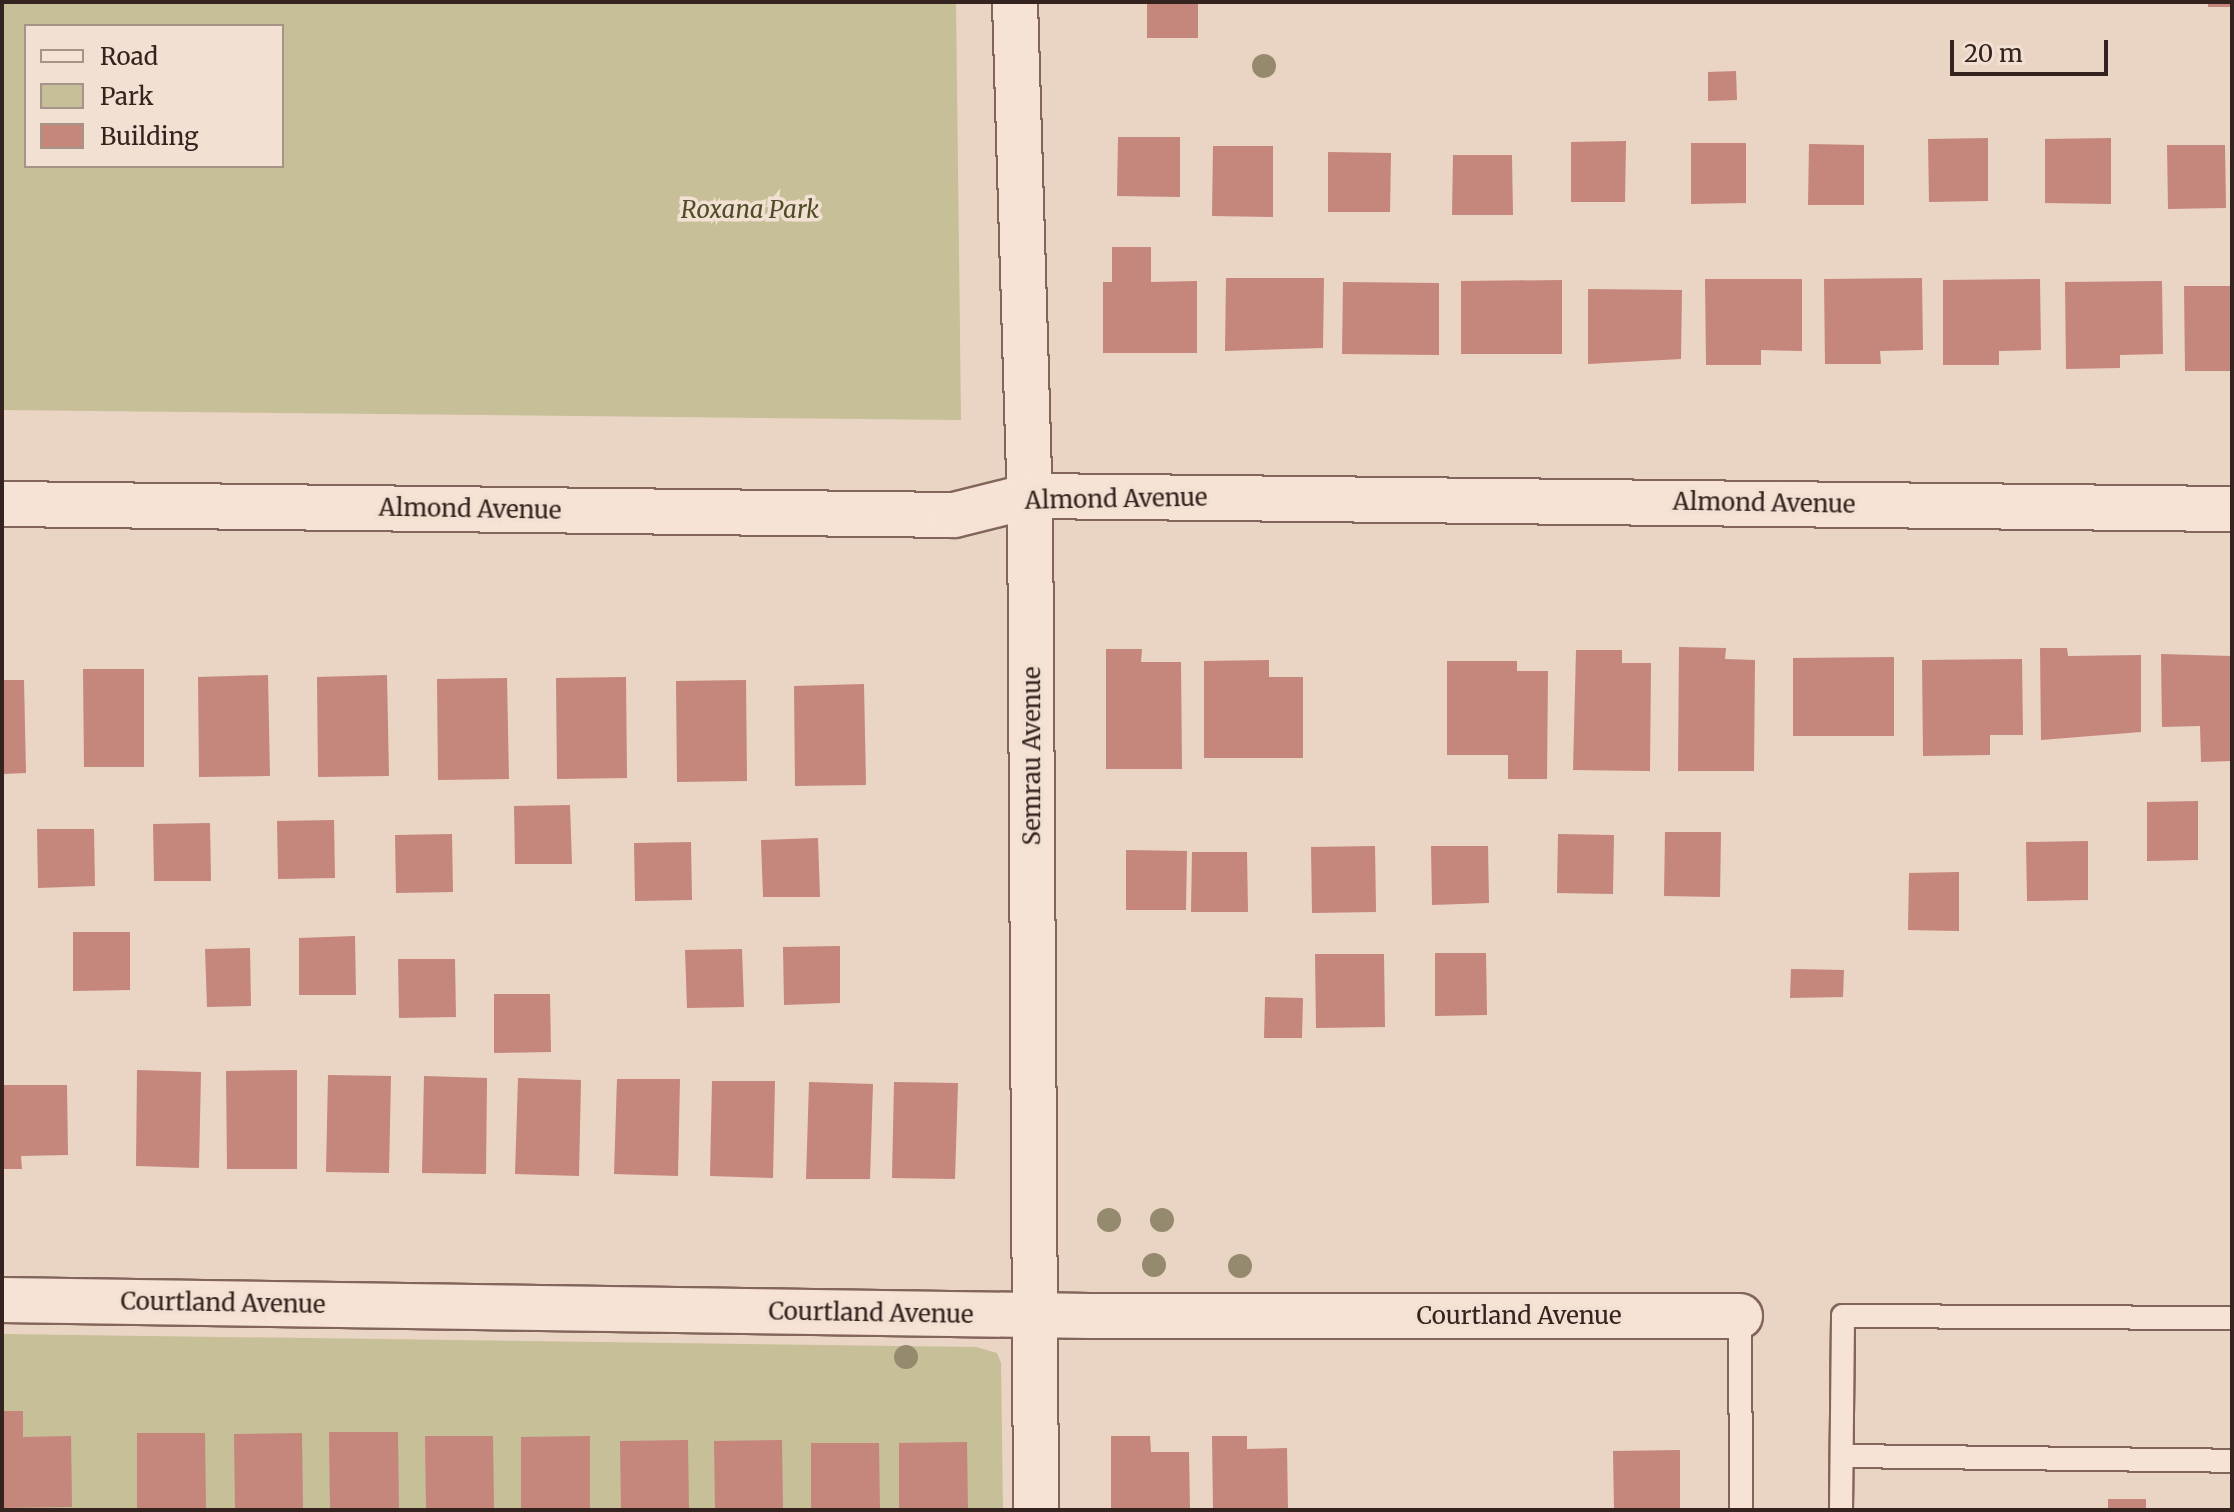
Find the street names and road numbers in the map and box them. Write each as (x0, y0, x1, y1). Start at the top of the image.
street label: Almond Avenue (1024, 483, 1208, 515)
street label: Almond Avenue (1672, 487, 1856, 519)
street label: Almond Avenue (378, 493, 562, 525)
street label: Semrau Avenue (1018, 667, 1046, 845)
street label: Courtland Avenue (120, 1287, 326, 1319)
street label: Courtland Avenue (768, 1297, 974, 1329)
street label: Courtland Avenue (1416, 1302, 1622, 1330)

